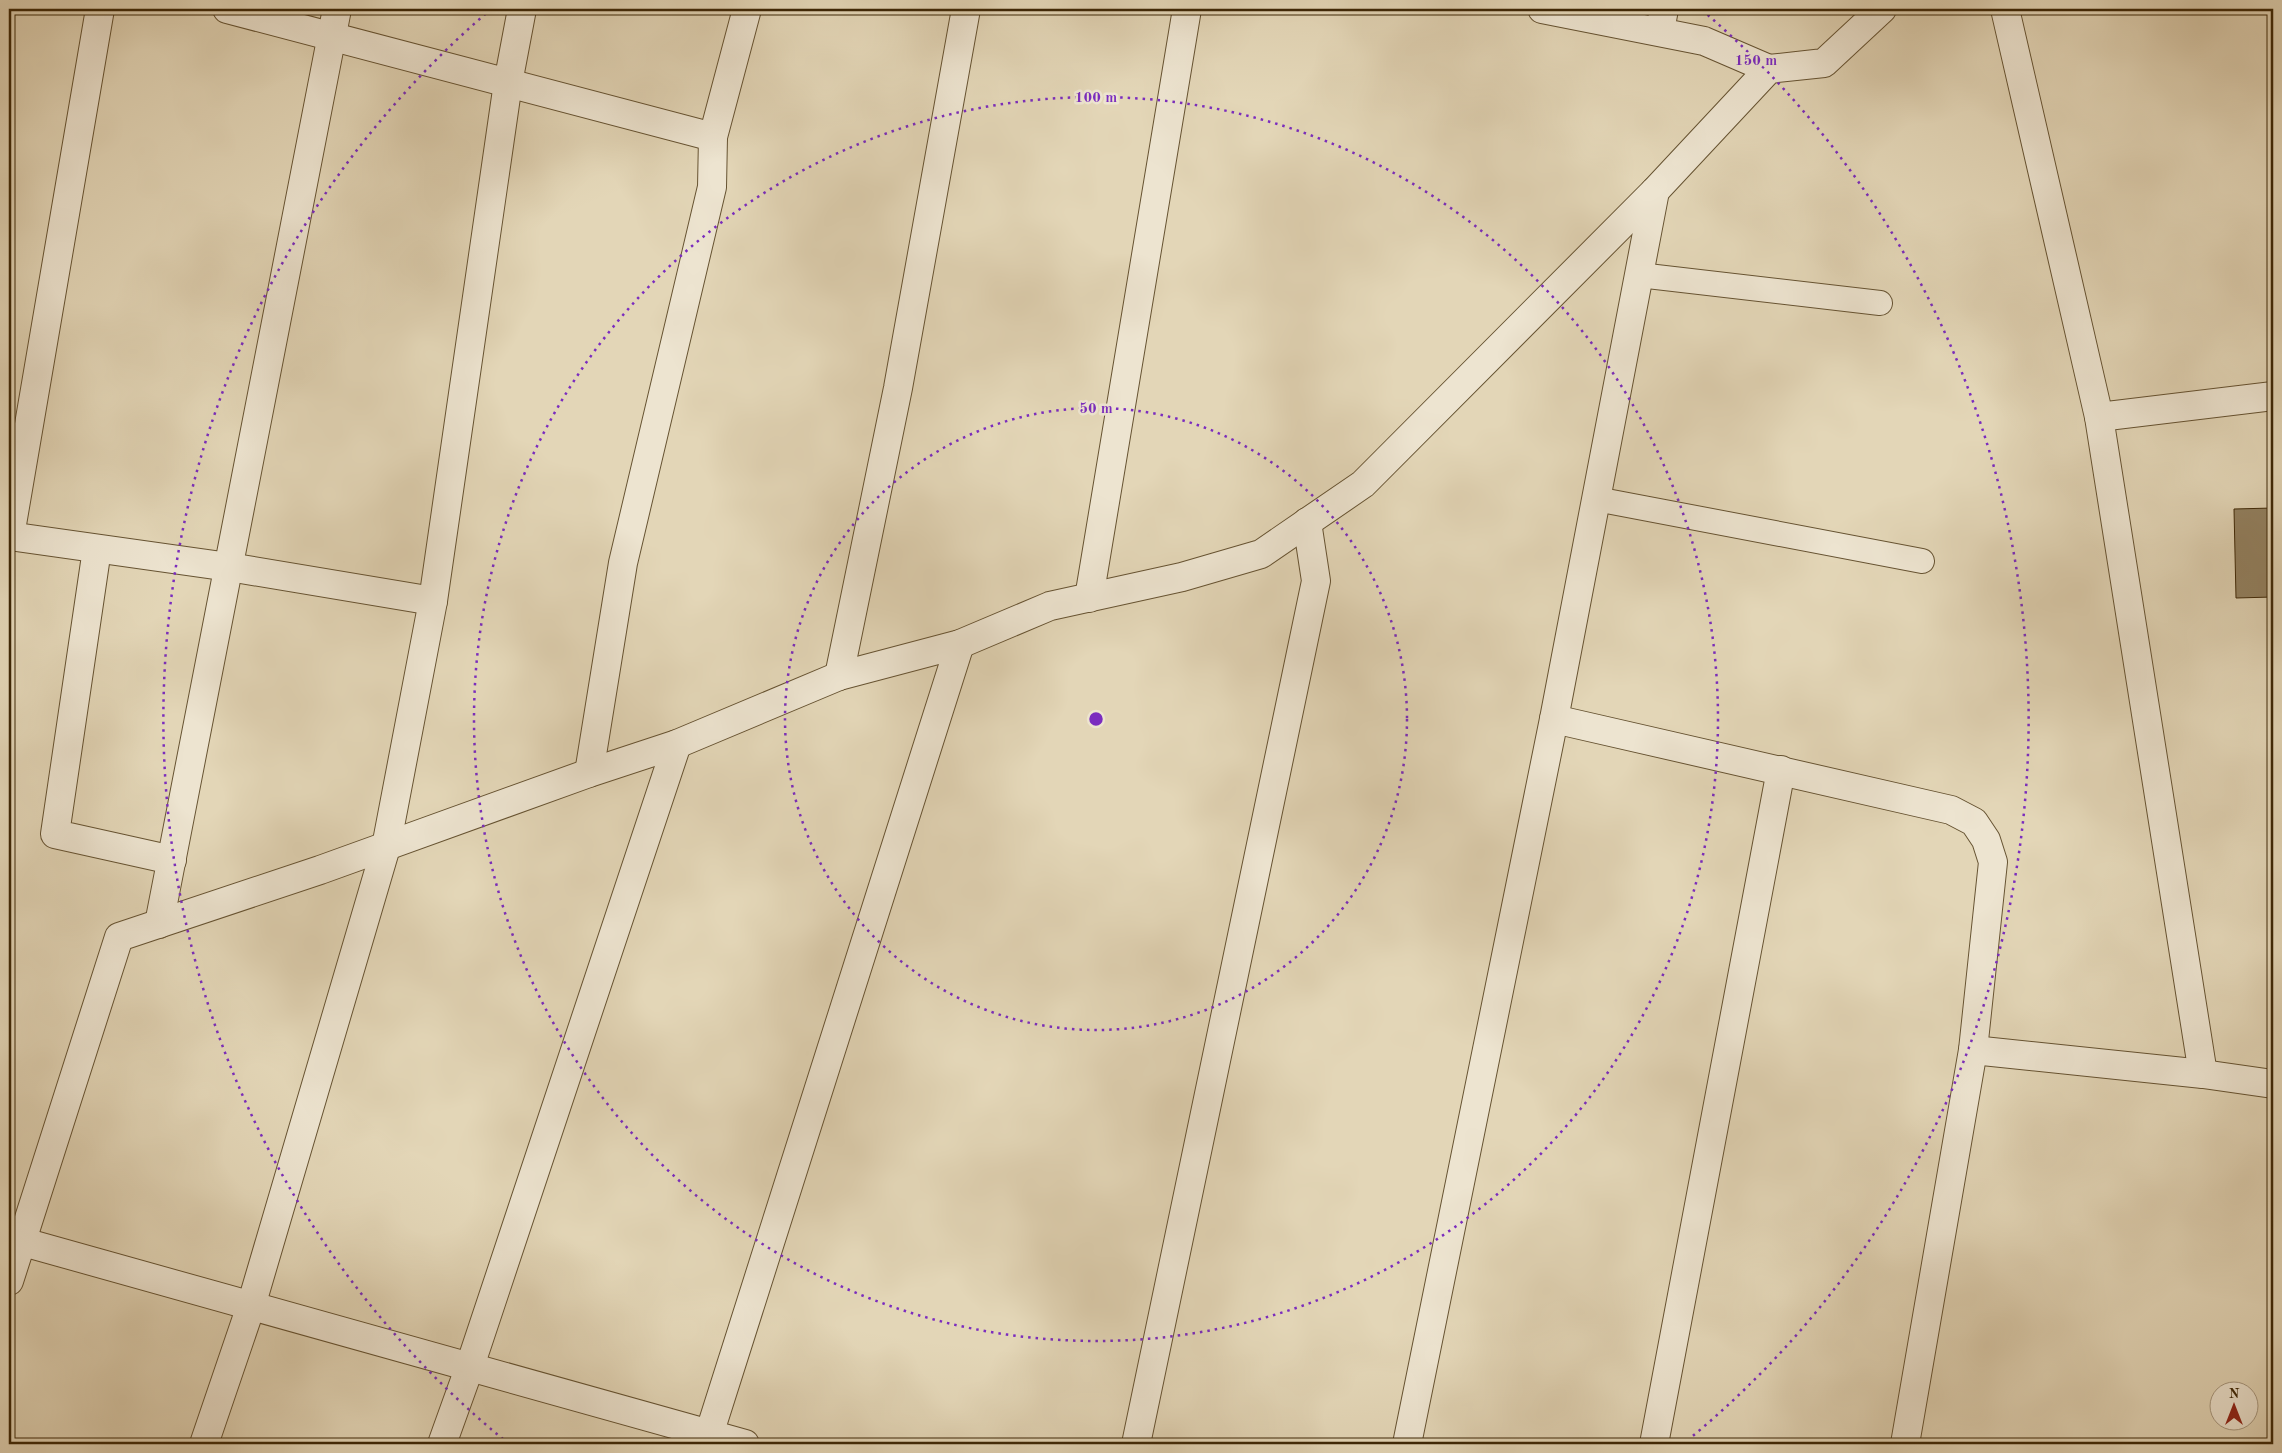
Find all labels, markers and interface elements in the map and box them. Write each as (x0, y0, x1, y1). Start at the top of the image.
text: 150 m (1735, 54, 1777, 69)
text: 100 m (1075, 91, 1117, 106)
text: 50 m (1079, 402, 1113, 417)
centre of rings (1087, 710, 1105, 728)
north arrow (2210, 1380, 2260, 1430)
text: N (2229, 1387, 2240, 1401)

